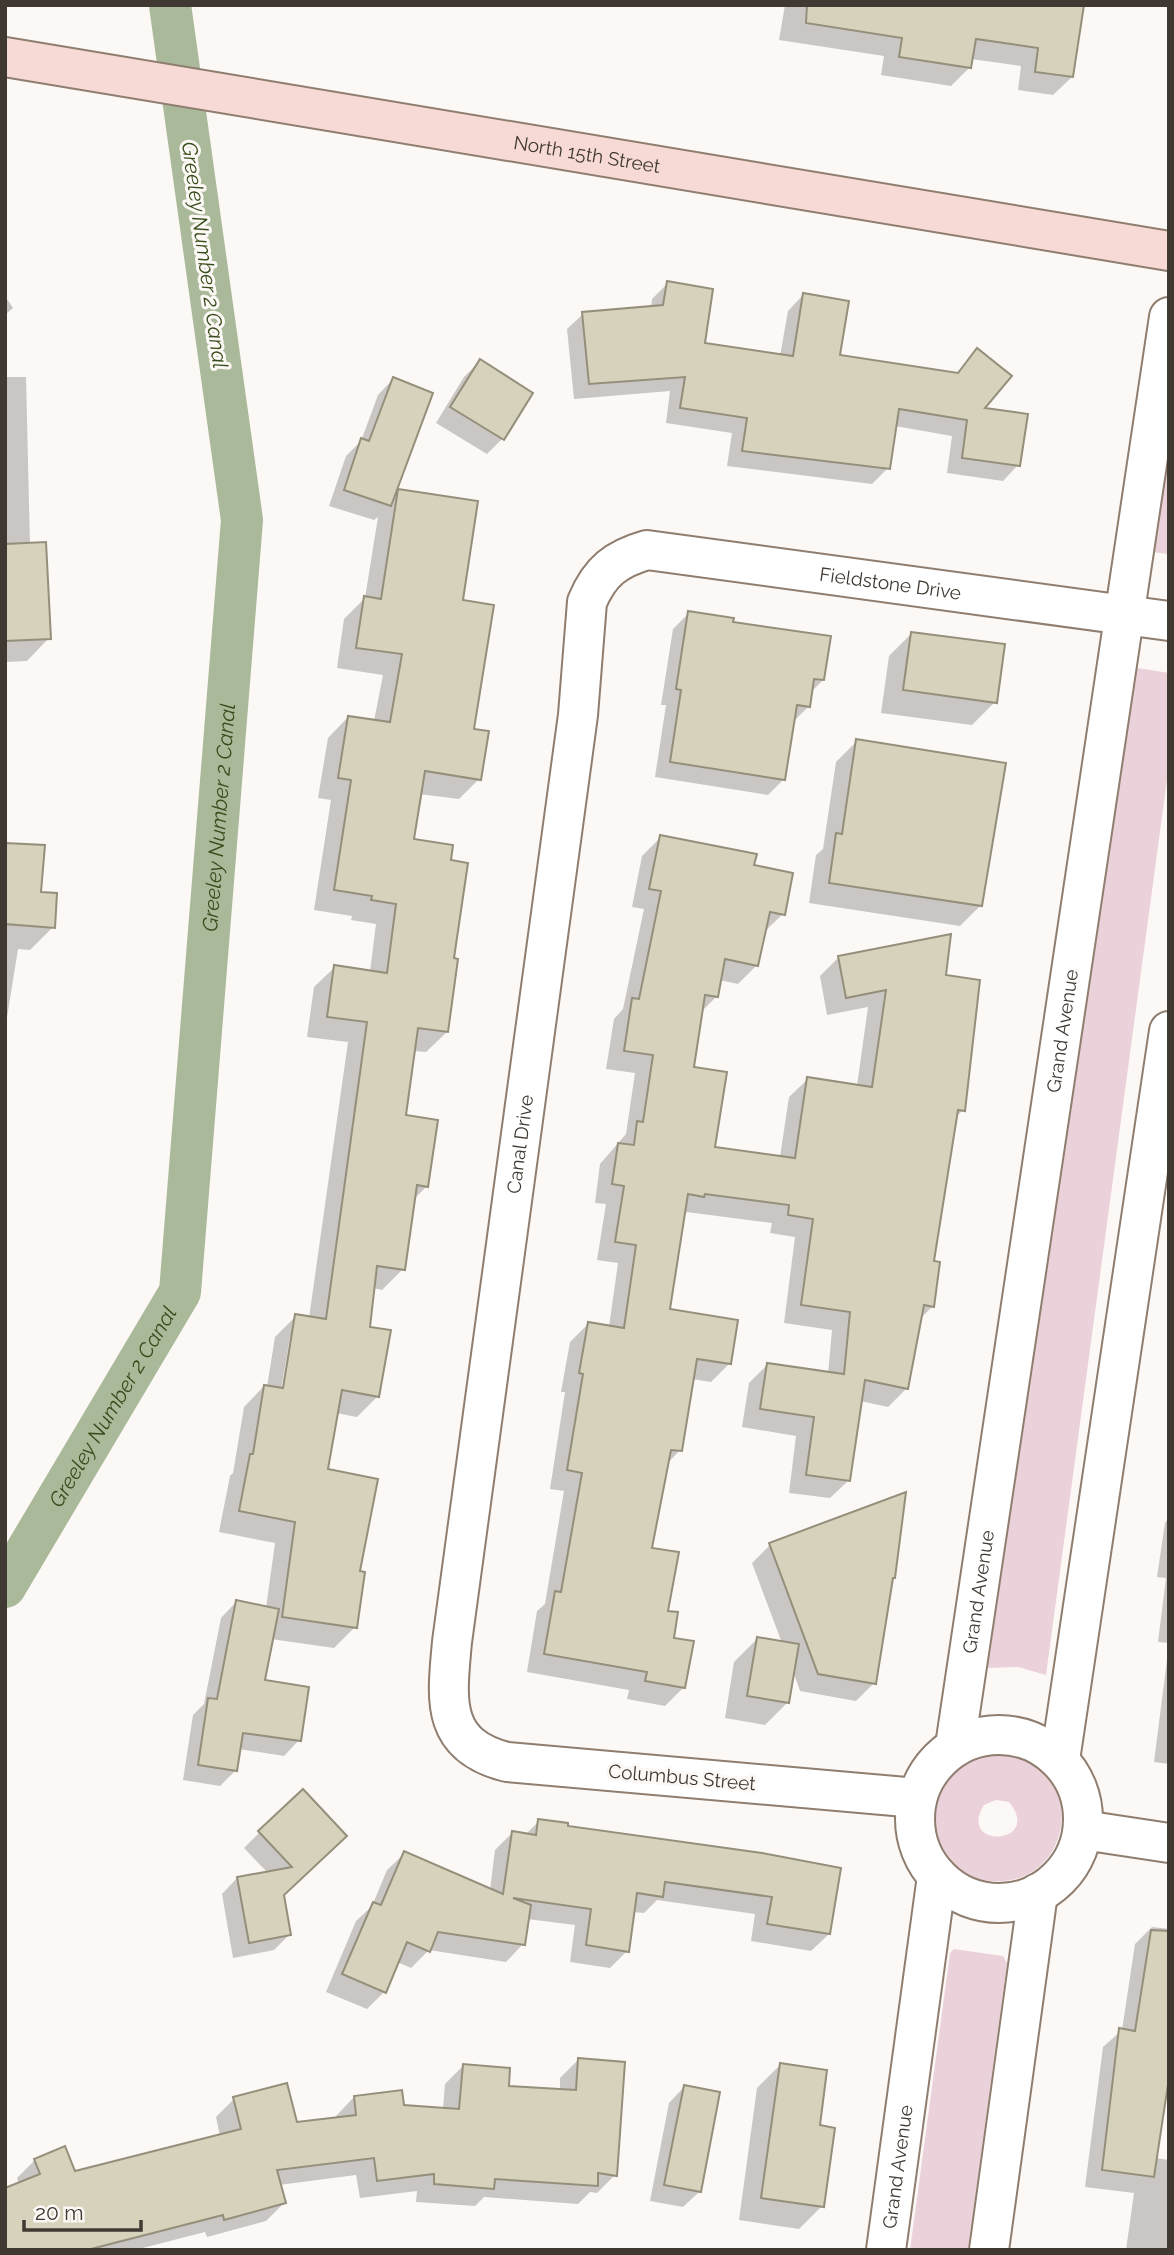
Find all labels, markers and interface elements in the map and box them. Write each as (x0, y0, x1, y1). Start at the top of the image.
street label: North 15th Street (512, 131, 663, 177)
water label: Greeley Number 2 Canal (177, 140, 233, 370)
street label: Fieldstone Drive (818, 563, 963, 604)
water label: Greeley Number 2 Canal (196, 702, 240, 933)
street label: Grand Avenue (1042, 968, 1082, 1094)
street label: Canal Drive (502, 1093, 537, 1195)
water label: Greeley Number 2 Canal (43, 1302, 181, 1511)
street label: Grand Avenue (958, 1529, 998, 1655)
street label: Columbus Street (607, 1760, 757, 1794)
street label: Grand Avenue (878, 2104, 917, 2230)
scale bar (24, 2188, 142, 2232)
text: 20 m (35, 2200, 83, 2225)

